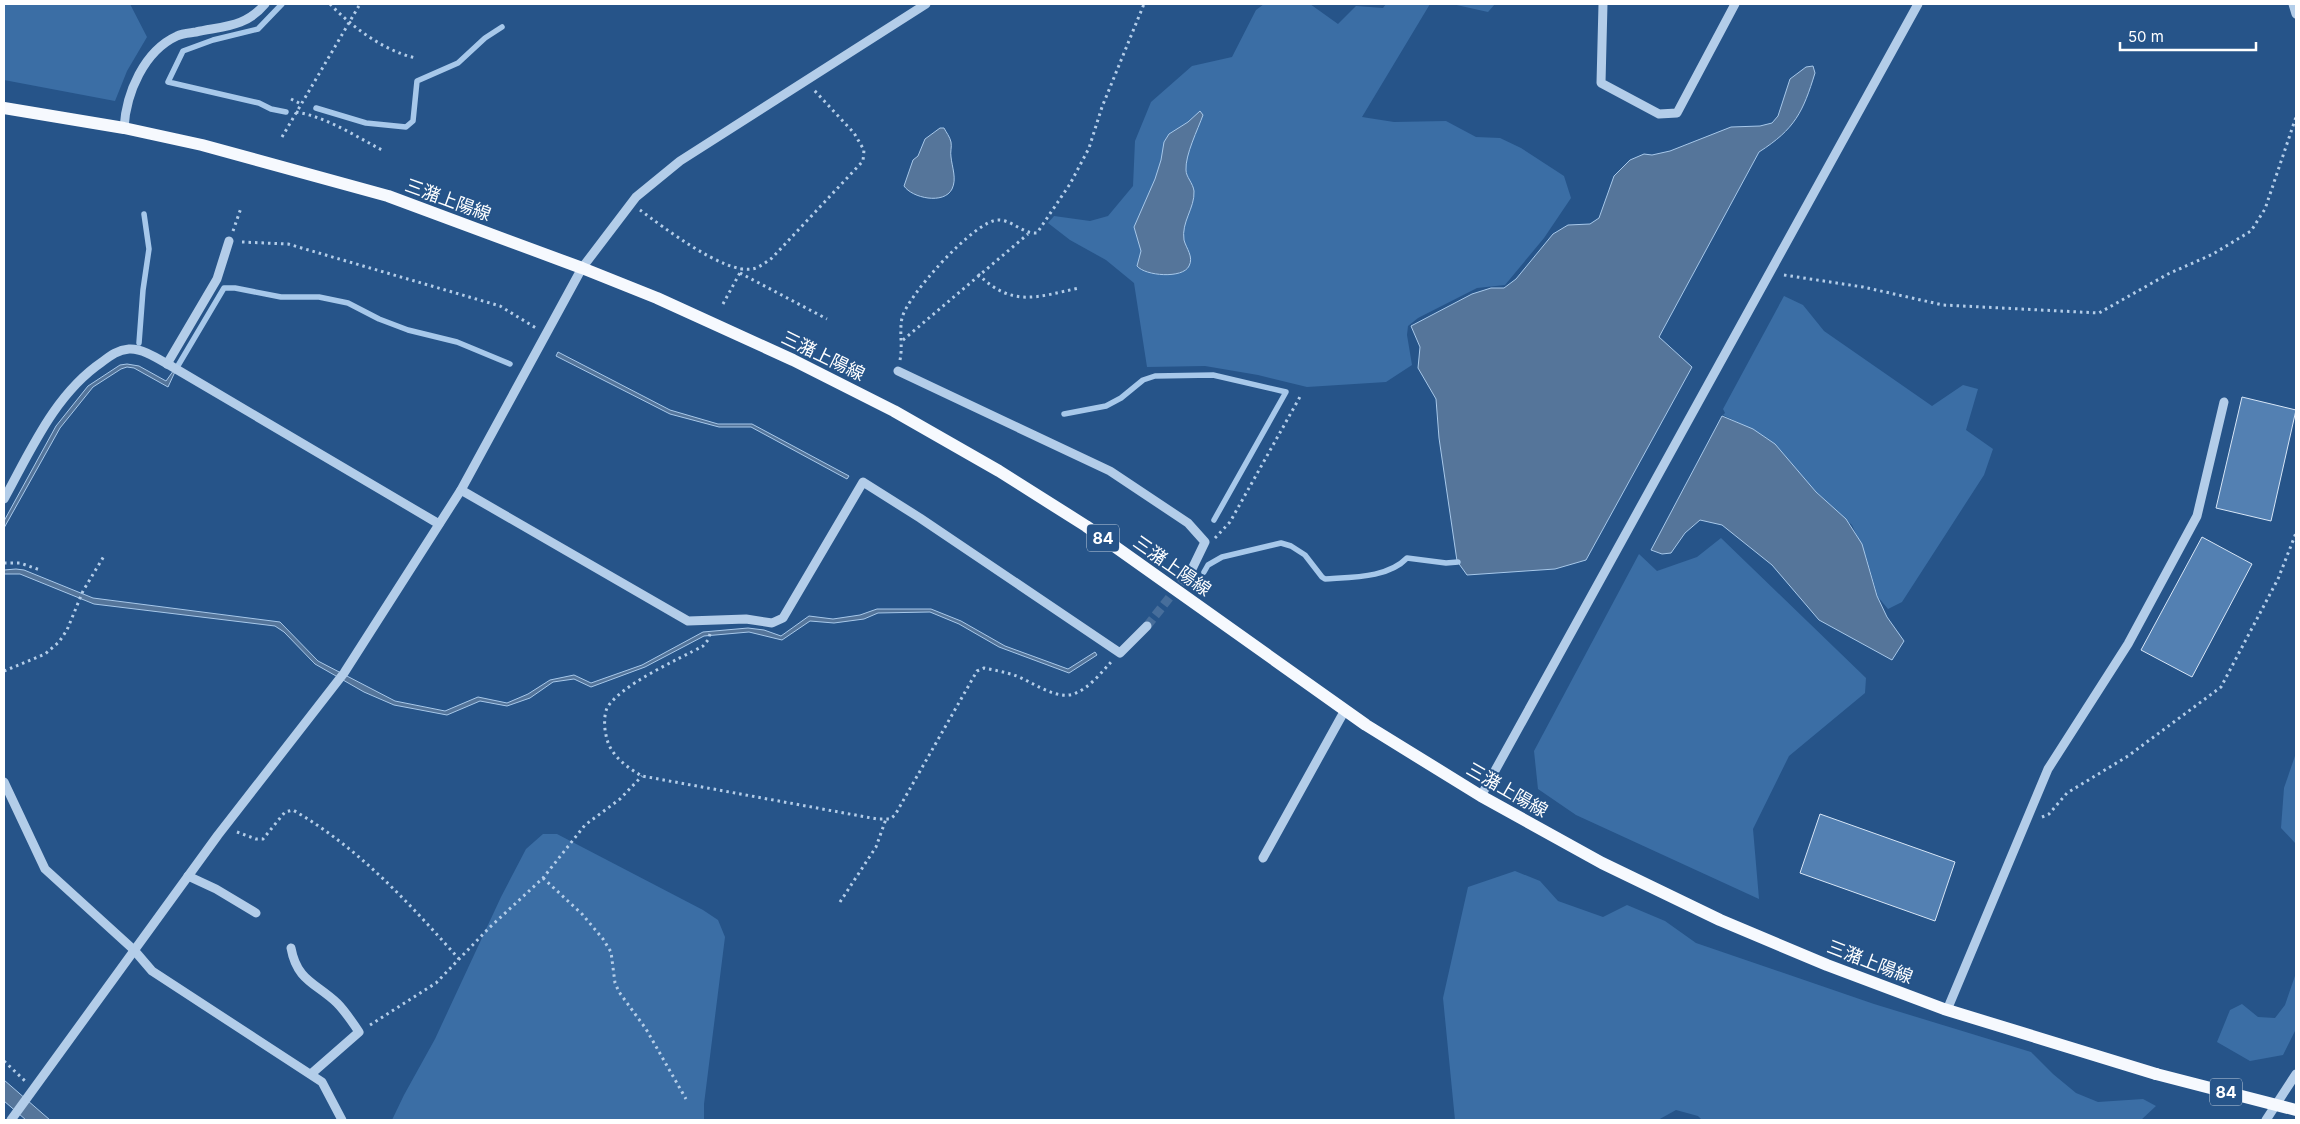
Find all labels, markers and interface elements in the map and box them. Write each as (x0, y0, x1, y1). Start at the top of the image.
scale bar (2120, 20, 2256, 52)
text: 50 m (2128, 27, 2164, 46)
street label: 三潴上陽線 (402, 174, 494, 225)
street label: 三潴上陽線 (778, 326, 868, 385)
road number: 84 (1087, 524, 1119, 552)
street label: 三潴上陽線 (1129, 531, 1215, 600)
street label: 三潴上陽線 (1463, 758, 1551, 821)
street label: 三潴上陽線 (1824, 936, 1916, 987)
road number: 84 (2210, 1078, 2242, 1106)

